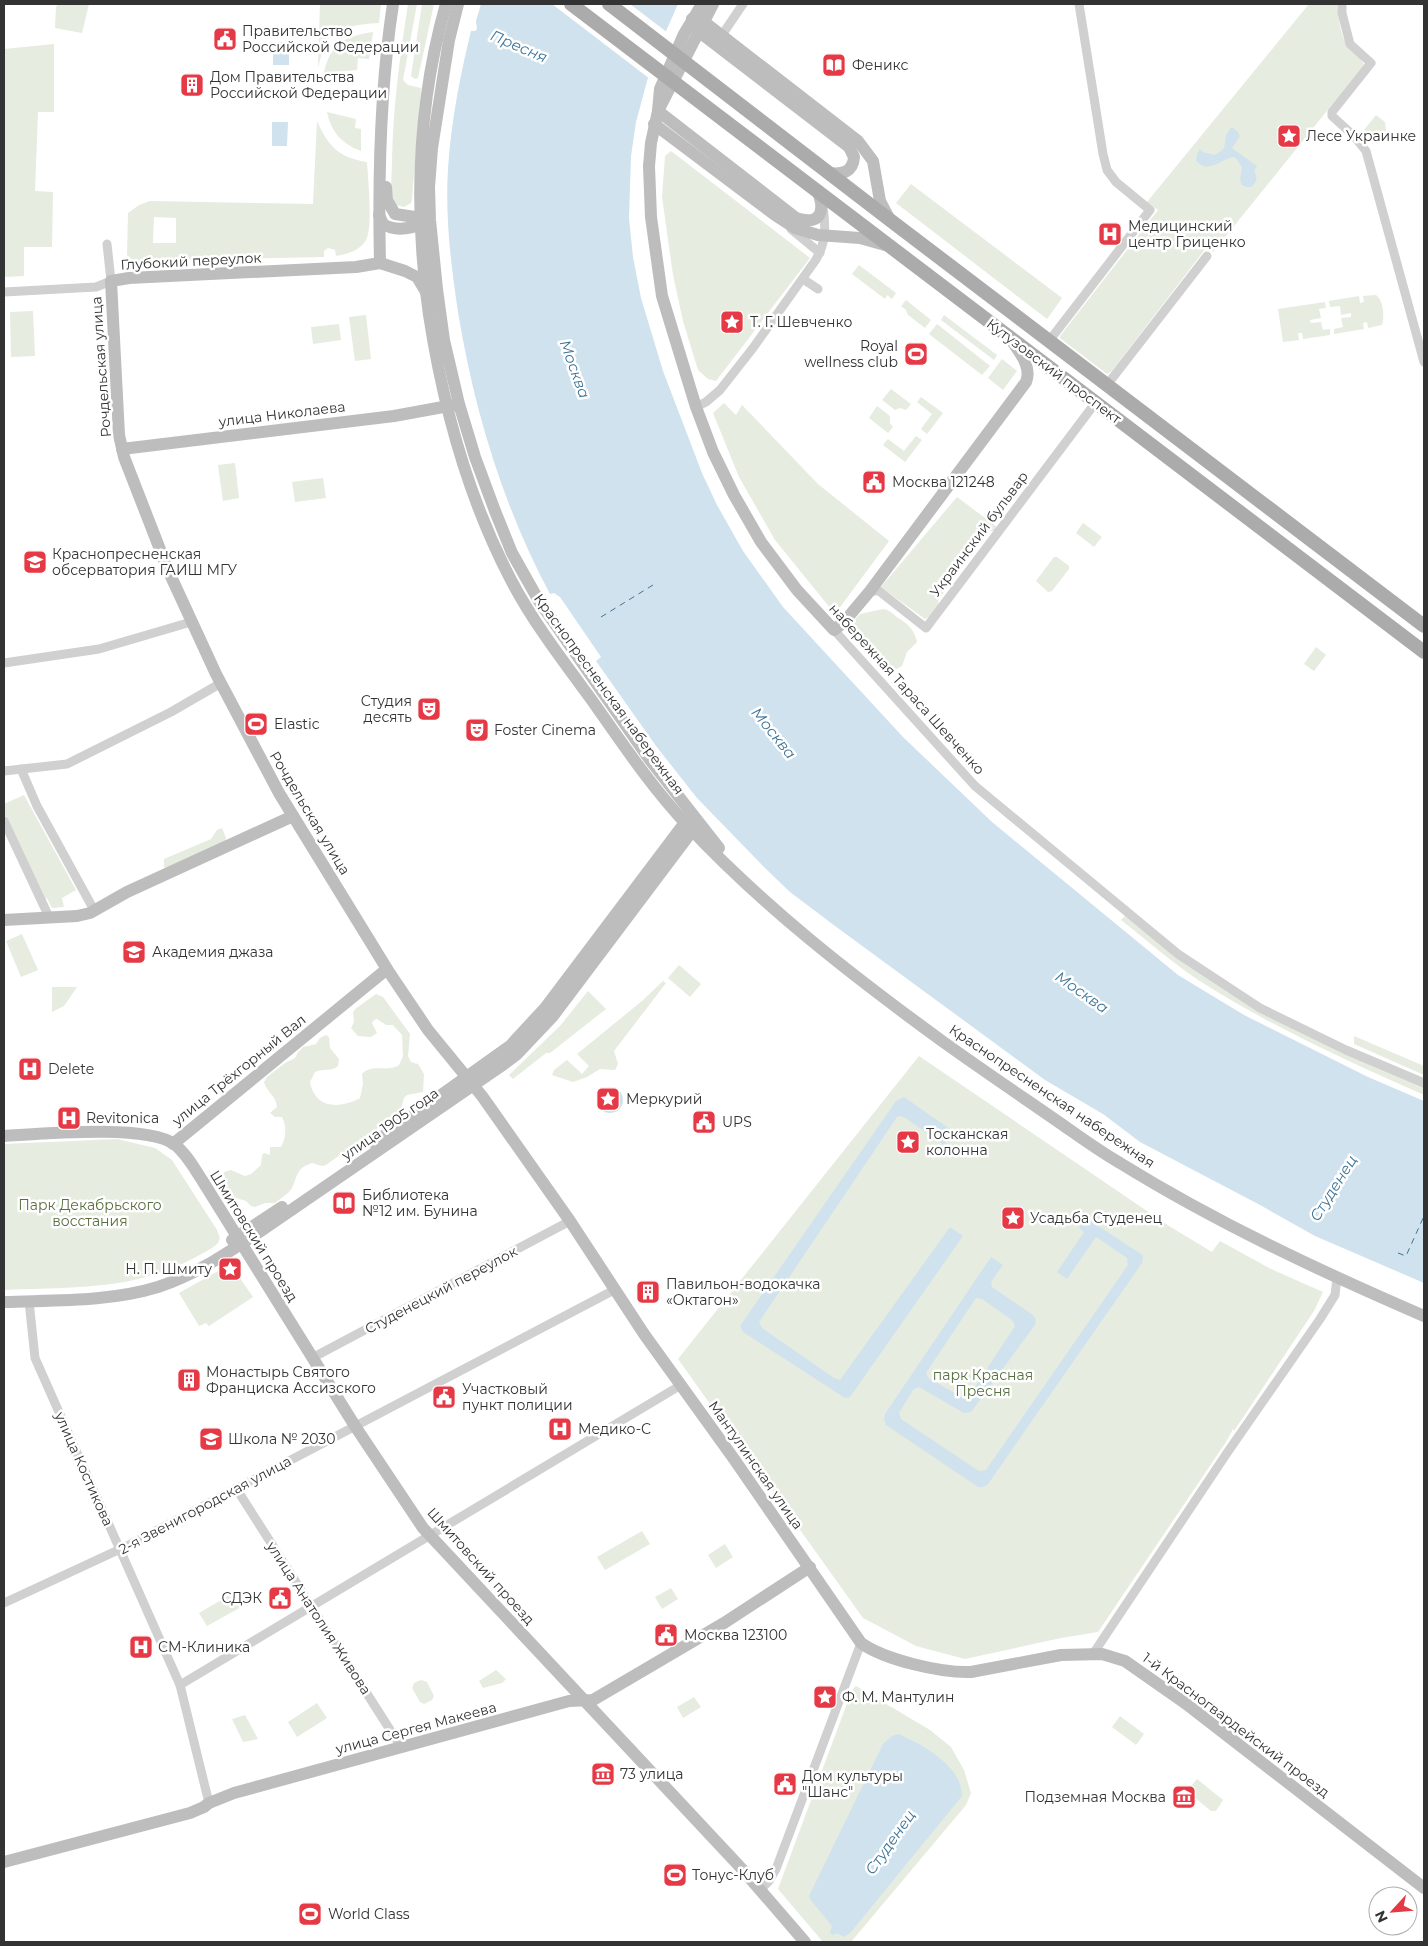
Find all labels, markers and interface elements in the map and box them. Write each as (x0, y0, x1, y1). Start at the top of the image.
place label: Правительство Российской Федерации (242, 22, 419, 56)
public building icon: Правительство Российской Федерации (212, 26, 238, 52)
water label: Пресня (488, 26, 550, 66)
library icon: Феникс (821, 52, 847, 78)
place label: Феникс (852, 56, 908, 74)
place label: Дом Правительства Российской Федерации (210, 68, 387, 102)
building icon: Дом Правительства Российской Федерации (179, 72, 205, 98)
place icon: Лесе Украинке (1276, 123, 1302, 149)
place label: Лесе Украинке (1306, 127, 1416, 145)
place label: Медицинский центр Гриценко (1128, 217, 1246, 251)
hospital icon: Медицинский центр Гриценко (1097, 221, 1123, 247)
street label: Глубокий переулок (120, 248, 262, 274)
street label: Рочдельская улица (87, 296, 115, 438)
place icon: Т. Г. Шевченко (719, 309, 745, 335)
place label: Т. Г. Шевченко (750, 313, 852, 331)
street label: Кутузовский проспект (983, 314, 1125, 428)
water label: Москва (556, 337, 594, 401)
place label: Royal wellness club (804, 337, 898, 371)
sports icon: Royal wellness club (903, 341, 929, 367)
street label: улица Николаева (217, 397, 346, 431)
street label: Украинский бульвар (926, 468, 1032, 600)
public building icon: Москва 121248 (861, 469, 887, 495)
place label: Москва 121248 (892, 473, 995, 491)
place label: Краснопресненская обсерватория ГАИШ МГУ (52, 545, 238, 579)
school or university icon: Краснопресненская обсерватория ГАИШ МГУ (22, 549, 48, 575)
street label: Краснопресненская набережная (530, 590, 688, 798)
street label: набережная Тараса Шевченко (825, 600, 989, 778)
place label: Студия десять (361, 692, 412, 726)
theatre icon: Студия десять (416, 696, 442, 722)
water label: Москва (747, 703, 801, 763)
sports icon: Elastic (243, 711, 269, 737)
place label: Elastic (274, 715, 320, 733)
theatre icon: Foster Cinema (464, 717, 490, 743)
place label: Foster Cinema (494, 721, 596, 739)
street label: Рочдельская улица (266, 748, 354, 878)
school or university icon: Академия джаза (121, 939, 147, 965)
place label: Академия джаза (152, 943, 274, 961)
water label: Москва (1052, 967, 1112, 1017)
street label: улица Трёхгорный Вал (168, 1010, 310, 1130)
street label: Краснопресненская набережная (946, 1020, 1158, 1172)
hospital icon: Delete (17, 1056, 43, 1082)
place label: Delete (48, 1060, 94, 1078)
street label: улица 1905 года (337, 1084, 442, 1165)
place icon: Меркурий (595, 1086, 621, 1112)
place label: Меркурий (626, 1090, 702, 1108)
hospital icon: Revitonica (56, 1105, 82, 1131)
place label: Revitonica (86, 1109, 159, 1127)
public building icon: UPS (691, 1109, 717, 1135)
place label: UPS (722, 1113, 752, 1131)
place label: Тосканская колонна (926, 1125, 1008, 1159)
place icon: Тосканская колонна (895, 1129, 921, 1155)
water label: Студенец (1305, 1151, 1361, 1225)
street label: Шмитовский проезд (206, 1167, 302, 1305)
place label: Библиотека №12 им. Бунина (362, 1186, 478, 1220)
library icon: Библиотека №12 им. Бунина (331, 1190, 357, 1216)
park label: Парк Декабрьского восстания (18, 1196, 162, 1230)
place icon: Усадьба Студенец (1000, 1205, 1026, 1231)
place label: Усадьба Студенец (1030, 1209, 1163, 1227)
street label: Студенецкий переулок (362, 1242, 520, 1338)
place icon: Н. П. Шмиту (217, 1256, 243, 1282)
place label: Н. П. Шмиту (125, 1260, 212, 1278)
place label: Павильон-водокачка «Октагон» (666, 1275, 820, 1309)
building icon: Павильон-водокачка «Октагон» (635, 1279, 661, 1305)
place label: Монастырь Святого Франциска Ассизского (206, 1363, 376, 1397)
park label: парк Красная Пресня (933, 1366, 1033, 1400)
building icon: Монастырь Святого Франциска Ассизского (176, 1367, 202, 1393)
place label: Участковый пункт полиции (462, 1380, 573, 1414)
public building icon: Участковый пункт полиции (431, 1384, 457, 1410)
street label: Мантулинская улица (705, 1397, 807, 1533)
street label: улица Костикова (50, 1408, 117, 1529)
hospital icon: Медико-С (547, 1416, 573, 1442)
place label: Медико-С (578, 1420, 651, 1438)
school or university icon: Школа № 2030 (198, 1426, 224, 1452)
place label: Школа № 2030 (228, 1430, 335, 1448)
street label: 2-я Звенигородская улица (116, 1452, 294, 1558)
street label: Шмитовский проезд (424, 1504, 538, 1628)
street label: улица Анатолия Живова (262, 1537, 375, 1698)
public building icon: СДЭК (267, 1585, 293, 1611)
place label: СДЭК (221, 1589, 262, 1607)
public building icon: Москва 123100 (653, 1622, 679, 1648)
place label: Москва 123100 (684, 1626, 787, 1644)
hospital icon: СМ-Клиника (128, 1634, 154, 1660)
place label: СМ-Клиника (158, 1638, 250, 1656)
street label: 1-й Красногвардейский проезд (1139, 1649, 1333, 1801)
place icon: Ф. М. Мантулин (812, 1684, 838, 1710)
place label: Ф. М. Мантулин (842, 1688, 954, 1706)
street label: улица Сергея Макеева (333, 1698, 498, 1758)
museum icon: 73 улица (590, 1761, 616, 1787)
place label: 73 улица (620, 1765, 683, 1783)
place label: Дом культуры "Шанс" (802, 1767, 903, 1801)
public building icon: Дом культуры "Шанс" (772, 1771, 798, 1797)
museum icon: Подземная Москва (1171, 1784, 1197, 1810)
place label: Подземная Москва (1024, 1788, 1166, 1806)
water label: Студенец (861, 1806, 919, 1878)
sports icon: Тонус-Клуб (662, 1862, 688, 1888)
place label: Тонус-Клуб (692, 1866, 774, 1884)
north arrow (1368, 1886, 1418, 1936)
sports icon: World Class (297, 1901, 323, 1927)
place label: World Class (328, 1905, 410, 1923)
text: N (1371, 1908, 1392, 1926)

